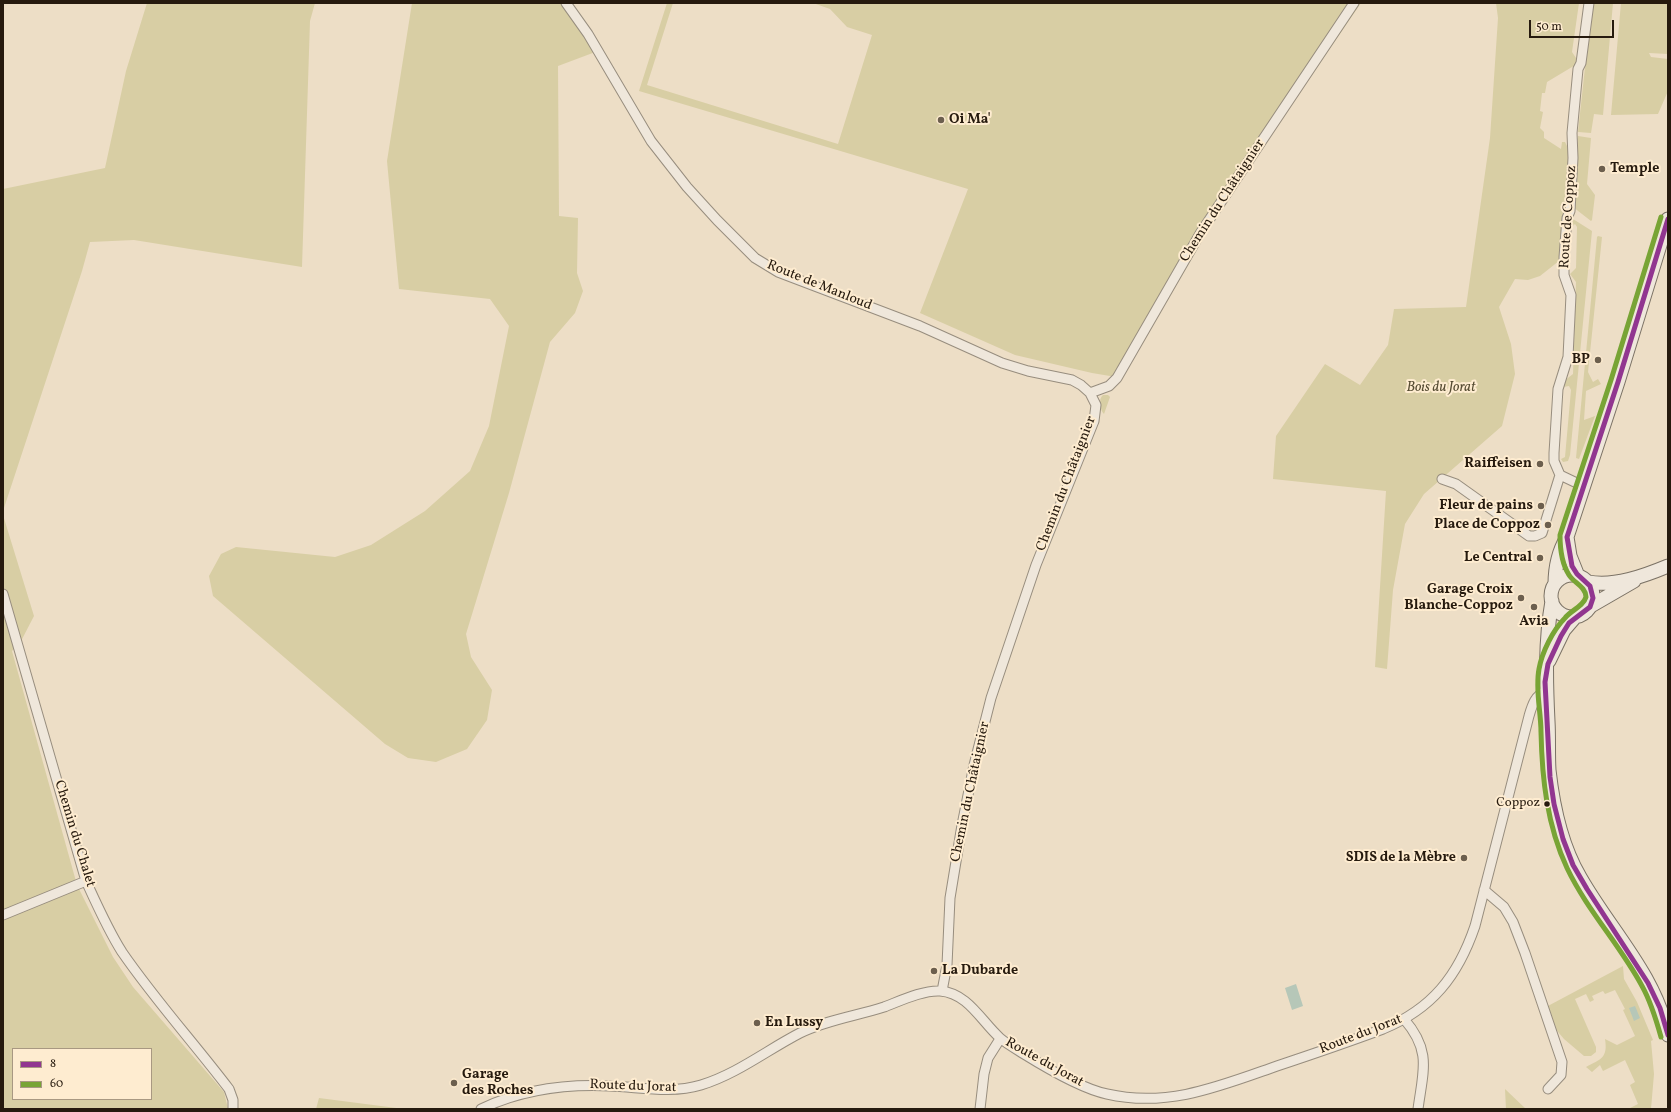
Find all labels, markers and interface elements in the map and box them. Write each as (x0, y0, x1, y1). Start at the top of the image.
scale bar (1531, 12, 1616, 38)
text: 50 m (1536, 19, 1562, 35)
place label: Oi Ma' (949, 112, 991, 128)
marker: Oi Ma' (936, 115, 946, 125)
street label: Chemin du Châtaignier (1177, 136, 1269, 266)
place label: Temple (1610, 161, 1659, 177)
marker: Temple (1597, 164, 1607, 174)
street label: Route de Coppoz (1557, 165, 1581, 269)
street label: Route de Manloud (764, 257, 874, 315)
place label: BP (1572, 352, 1590, 368)
marker: BP (1593, 355, 1603, 365)
park label: Bois du Jorat (1407, 380, 1475, 396)
street label: Chemin du Châtaignier (1034, 414, 1100, 554)
place label: Raiffeisen (1464, 456, 1532, 472)
marker: Raiffeisen (1535, 459, 1545, 469)
place label: Fleur de pains (1439, 498, 1533, 514)
marker: Fleur de pains (1536, 501, 1546, 511)
place label: Place de Coppoz (1434, 517, 1540, 533)
marker: Place de Coppoz (1543, 520, 1553, 530)
place label: Le Central (1464, 550, 1532, 566)
marker: Le Central (1535, 553, 1545, 563)
place label: Garage Croix Blanche-Coppoz (1404, 582, 1513, 614)
marker: Garage Croix Blanche-Coppoz (1516, 593, 1526, 603)
marker: Avia (1529, 602, 1539, 612)
place label: Avia (1519, 614, 1549, 630)
street label: Chemin du Châtaignier (948, 720, 994, 864)
street label: Chemin du Chalet (50, 779, 98, 889)
place label: Coppoz (1496, 796, 1540, 812)
marker: Coppoz (1542, 799, 1552, 809)
place label: SDIS de la Mèbre (1346, 850, 1456, 866)
marker: SDIS de la Mèbre (1459, 853, 1469, 863)
place label: La Dubarde (942, 963, 1018, 979)
marker: La Dubarde (929, 966, 939, 976)
street label: Route du Jorat (1317, 1012, 1405, 1058)
place label: En Lussy (765, 1015, 823, 1031)
marker: En Lussy (752, 1018, 762, 1028)
street label: Route du Jorat (1002, 1035, 1086, 1091)
legend (12, 1048, 152, 1100)
text: 8 (50, 1056, 56, 1072)
place label: Garage des Roches (462, 1067, 533, 1100)
text: 60 (50, 1076, 63, 1092)
street label: Route du Jorat (589, 1077, 677, 1097)
marker: Garage des Roches (449, 1078, 459, 1088)

